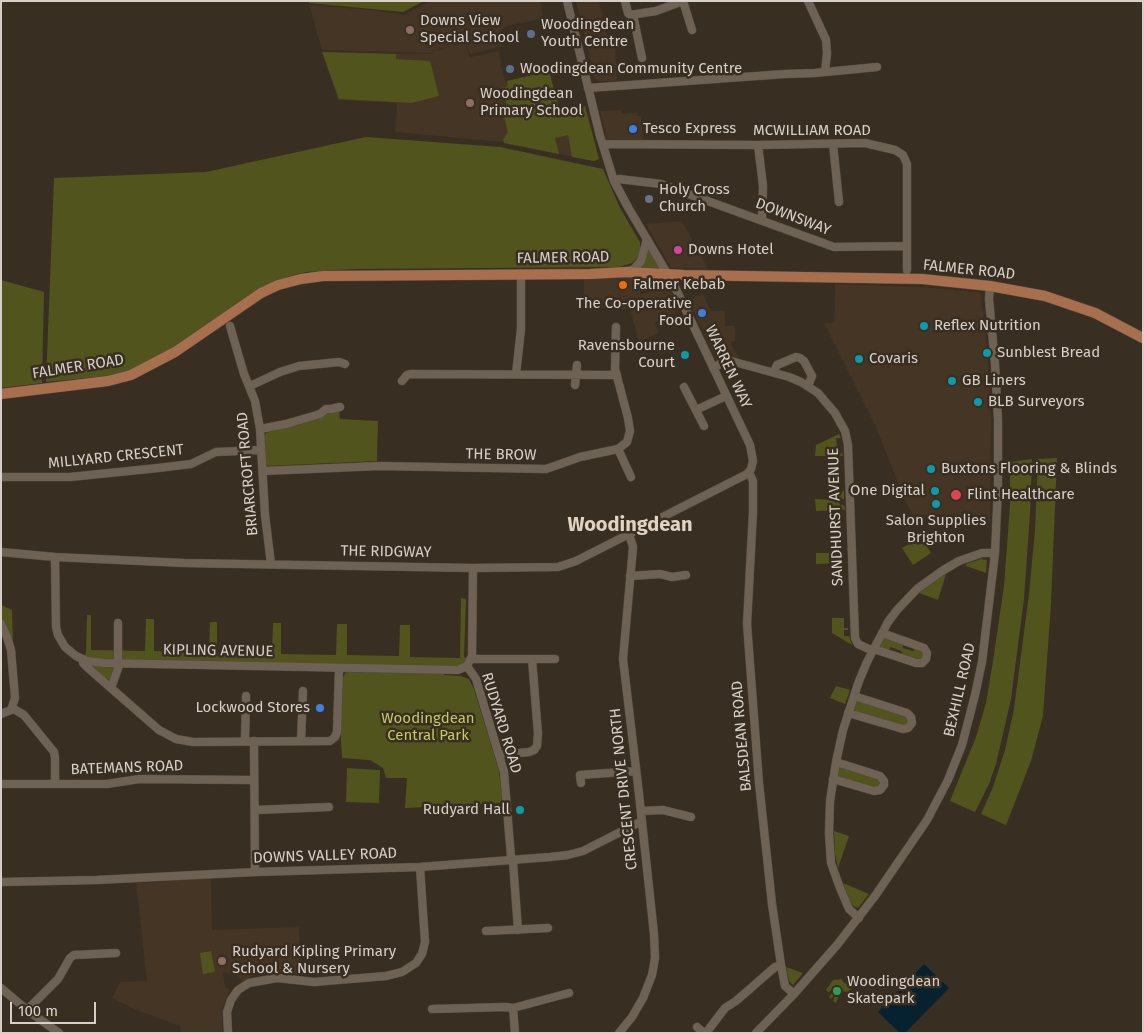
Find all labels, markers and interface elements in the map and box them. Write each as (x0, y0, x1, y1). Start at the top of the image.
place label: Downs View Special School (420, 12, 519, 47)
place label: Woodingdean Youth Centre (541, 16, 634, 51)
marker: Downs View Special School (404, 24, 416, 36)
marker: Woodingdean Youth Centre (525, 28, 537, 40)
place label: Woodingdean Community Centre (520, 60, 742, 78)
marker: Woodingdean Community Centre (504, 63, 516, 75)
place label: Woodingdean Primary School (480, 85, 583, 120)
marker: Woodingdean Primary School (464, 97, 476, 109)
place label: Tesco Express (643, 120, 736, 138)
street label: MCWILLIAM ROAD (753, 122, 871, 140)
marker: Tesco Express (627, 123, 639, 135)
place label: Holy Cross Church (659, 181, 730, 216)
marker: Holy Cross Church (643, 193, 655, 205)
street label: DOWNSWAY (753, 194, 833, 240)
place label: Downs Hotel (688, 241, 774, 259)
marker: Downs Hotel (672, 244, 684, 256)
street label: FALMER ROAD (517, 248, 609, 268)
street label: FALMER ROAD (922, 256, 1016, 284)
place label: Falmer Kebab (633, 276, 725, 294)
marker: Falmer Kebab (617, 279, 629, 291)
place label: The Co-operative Food (576, 295, 692, 330)
marker: The Co-operative Food (696, 307, 708, 319)
place label: Reflex Nutrition (934, 317, 1041, 335)
marker: Reflex Nutrition (918, 320, 930, 332)
street label: WARREN WAY (701, 322, 755, 412)
place label: Ravensbourne Court (578, 337, 675, 372)
place label: Sunblest Bread (997, 344, 1100, 362)
marker: Sunblest Bread (981, 347, 993, 359)
marker: Ravensbourne Court (679, 349, 691, 361)
place label: Covaris (869, 350, 918, 368)
street label: FALMER ROAD (31, 351, 125, 383)
marker: Covaris (853, 353, 865, 365)
place label: GB Liners (962, 372, 1026, 390)
marker: GB Liners (946, 375, 958, 387)
place label: BLB Surveyors (988, 393, 1084, 411)
marker: BLB Surveyors (972, 396, 984, 408)
street label: BRIARCROFT ROAD (234, 411, 262, 537)
street label: MILLYARD CRESCENT (47, 441, 185, 473)
street label: THE BROW (465, 445, 537, 465)
street label: SANDHURST AVENUE (825, 448, 847, 586)
place label: Buxtons Flooring & Blinds (941, 460, 1117, 478)
marker: Buxtons Flooring & Blinds (925, 463, 937, 475)
place label: One Digital (850, 482, 925, 500)
marker: One Digital (929, 485, 941, 497)
place label: Flint Healthcare (967, 486, 1075, 504)
marker: Flint Healthcare (949, 488, 963, 502)
marker: Salon Supplies Brighton (930, 498, 942, 510)
place label: Salon Supplies Brighton (886, 512, 986, 547)
district label: Woodingdean (567, 513, 693, 537)
street label: THE RIDGWAY (340, 542, 432, 562)
street label: KIPLING AVENUE (163, 641, 273, 661)
street label: BEXHILL ROAD (940, 641, 980, 739)
street label: RUDYARD ROAD (477, 670, 525, 776)
street label: BALSDEAN ROAD (728, 680, 756, 792)
place label: Lockwood Stores (195, 699, 310, 717)
marker: Lockwood Stores (314, 702, 326, 714)
street label: CRESCENT DRIVE NORTH (607, 707, 641, 871)
park label: Woodingdean Central Park (381, 710, 475, 745)
street label: BATEMANS ROAD (70, 757, 184, 779)
place label: Rudyard Hall (423, 801, 510, 819)
marker: Rudyard Hall (514, 804, 526, 816)
street label: DOWNS VALLEY ROAD (253, 844, 397, 868)
place label: Rudyard Kipling Primary School & Nursery (232, 943, 396, 978)
marker: Rudyard Kipling Primary School & Nursery (216, 955, 228, 967)
place label: Woodingdean Skatepark (847, 973, 940, 1008)
marker: Woodingdean Skatepark (831, 985, 843, 997)
scale bar (12, 992, 99, 1024)
text: 100 m (18, 1002, 58, 1020)

